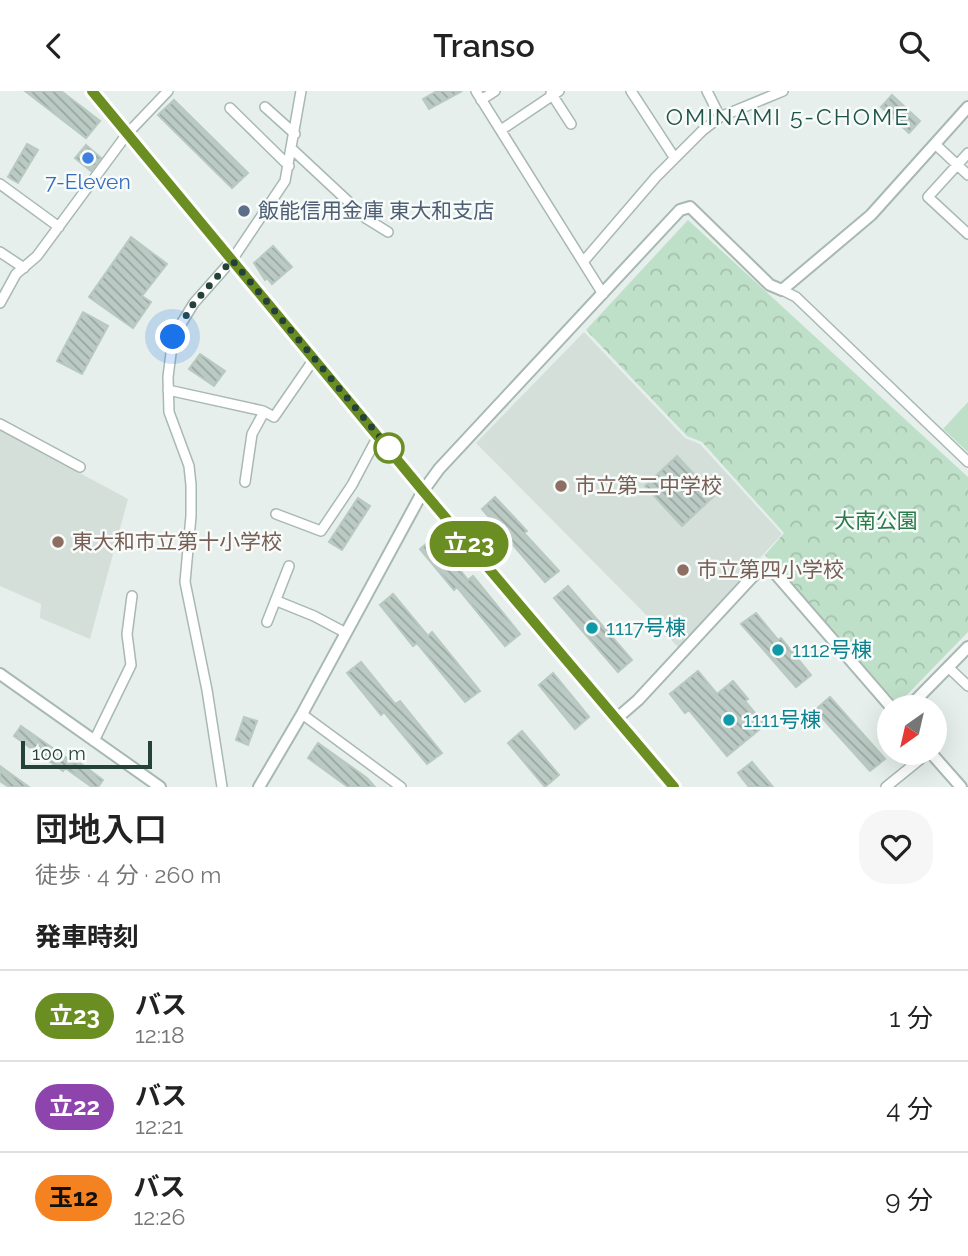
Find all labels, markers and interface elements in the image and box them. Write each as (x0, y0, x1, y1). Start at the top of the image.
icon: back (35, 27, 73, 65)
text: Transo (433, 27, 535, 64)
icon: search (895, 27, 933, 65)
district label: OMINAMI 5-CHOME (666, 103, 910, 130)
marker: 7-Eleven (80, 150, 96, 166)
place label: 7-Eleven (45, 169, 131, 194)
place label: 飯能信用金庫 東大和支店 (258, 198, 494, 223)
marker: 飯能信用金庫 東大和支店 (236, 203, 252, 219)
your location (155, 319, 190, 354)
unlabelled marker (374, 433, 404, 463)
place label: 市立第二中学校 (575, 473, 722, 498)
marker: 市立第二中学校 (553, 478, 569, 494)
park label: 大南公園 (834, 508, 918, 533)
line badge: 立23 (429, 521, 509, 567)
place label: 東大和市立第十小学校 (72, 529, 282, 554)
text: 立23 (444, 529, 494, 558)
marker: 東大和市立第十小学校 (50, 534, 66, 550)
place label: 市立第四小学校 (697, 557, 844, 582)
marker: 市立第四小学校 (675, 562, 691, 578)
place label: 1117号棟 (606, 615, 686, 640)
marker: 1117号棟 (584, 620, 600, 636)
place label: 1112号棟 (792, 637, 872, 662)
marker: 1112号棟 (770, 642, 786, 658)
north arrow (877, 695, 947, 765)
map controls (877, 695, 947, 765)
place label: 1111号棟 (743, 707, 821, 732)
marker: 1111号棟 (721, 712, 737, 728)
scale bar (21, 738, 152, 770)
text: 100 m (32, 742, 86, 764)
text: 団地入口 (35, 810, 167, 849)
button: heart (859, 810, 933, 884)
text: 徒歩 · 4 分 · 260 m (35, 861, 222, 888)
text: 発車時刻 (35, 922, 139, 952)
text: バス (135, 990, 187, 1020)
text: 立23 (49, 1001, 100, 1030)
text: 1 分 (889, 1003, 933, 1033)
text: 12:18 (135, 1021, 185, 1048)
text: バス (135, 1081, 187, 1111)
text: 立22 (49, 1092, 100, 1121)
text: 4 分 (886, 1094, 933, 1124)
text: 12:21 (135, 1112, 183, 1139)
text: バス (133, 1172, 185, 1202)
text: 玉12 (49, 1183, 98, 1212)
text: 9 分 (885, 1185, 933, 1215)
text: 12:26 (133, 1203, 185, 1230)

